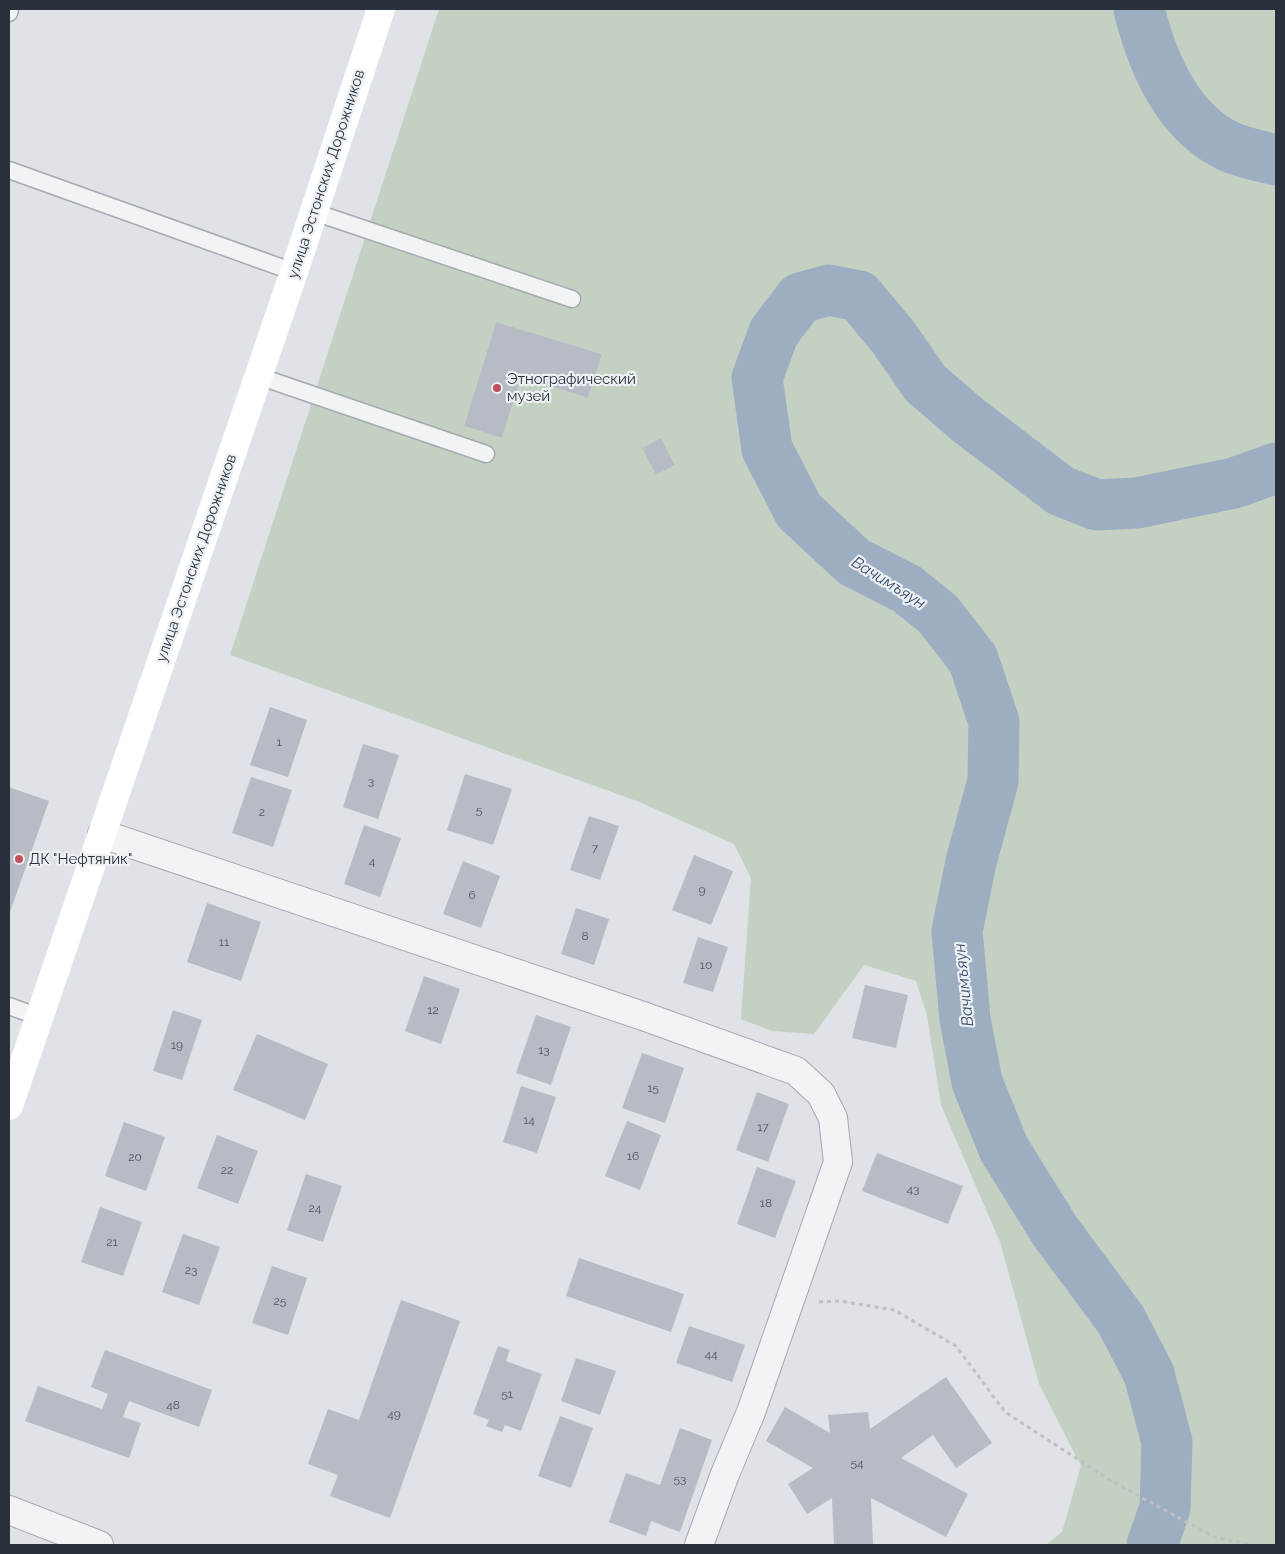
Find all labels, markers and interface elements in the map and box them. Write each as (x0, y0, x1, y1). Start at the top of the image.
street label: улица Эстонских Дорожников (284, 67, 368, 281)
place label: Этнографический музей (507, 370, 636, 405)
marker: Этнографический музей (491, 382, 503, 394)
street label: улица Эстонских Дорожников (152, 452, 240, 664)
water label: Вачимъяун (848, 552, 929, 612)
house number: 1 (276, 735, 282, 749)
house number: 3 (368, 774, 374, 788)
house number: 5 (476, 803, 483, 817)
house number: 2 (259, 805, 265, 819)
house number: 7 (592, 841, 599, 855)
place label: ДК "Нефтяник" (29, 850, 132, 868)
marker: ДК "Нефтяник" (13, 853, 25, 865)
house number: 4 (369, 854, 376, 868)
house number: 9 (698, 883, 706, 897)
house number: 6 (468, 888, 476, 902)
house number: 8 (581, 929, 589, 943)
house number: 11 (219, 935, 229, 949)
water label: Вачимъяун (950, 943, 977, 1027)
house number: 10 (700, 958, 712, 972)
house number: 12 (427, 1003, 439, 1017)
house number: 19 (171, 1038, 183, 1052)
house number: 13 (538, 1043, 550, 1057)
house number: 15 (647, 1081, 659, 1095)
house number: 14 (523, 1113, 535, 1127)
house number: 17 (757, 1120, 769, 1134)
house number: 16 (627, 1149, 639, 1163)
house number: 20 (128, 1150, 142, 1164)
house number: 22 (221, 1163, 233, 1177)
house number: 43 (907, 1182, 919, 1196)
house number: 18 (760, 1196, 772, 1210)
house number: 24 (309, 1201, 322, 1215)
house number: 21 (106, 1235, 118, 1249)
house number: 23 (185, 1263, 197, 1277)
house number: 25 (274, 1294, 287, 1308)
house number: 44 (704, 1347, 718, 1361)
house number: 51 (501, 1387, 513, 1401)
house number: 48 (166, 1398, 180, 1412)
house number: 49 (387, 1407, 401, 1421)
house number: 54 (850, 1456, 864, 1470)
house number: 53 (674, 1472, 686, 1486)

